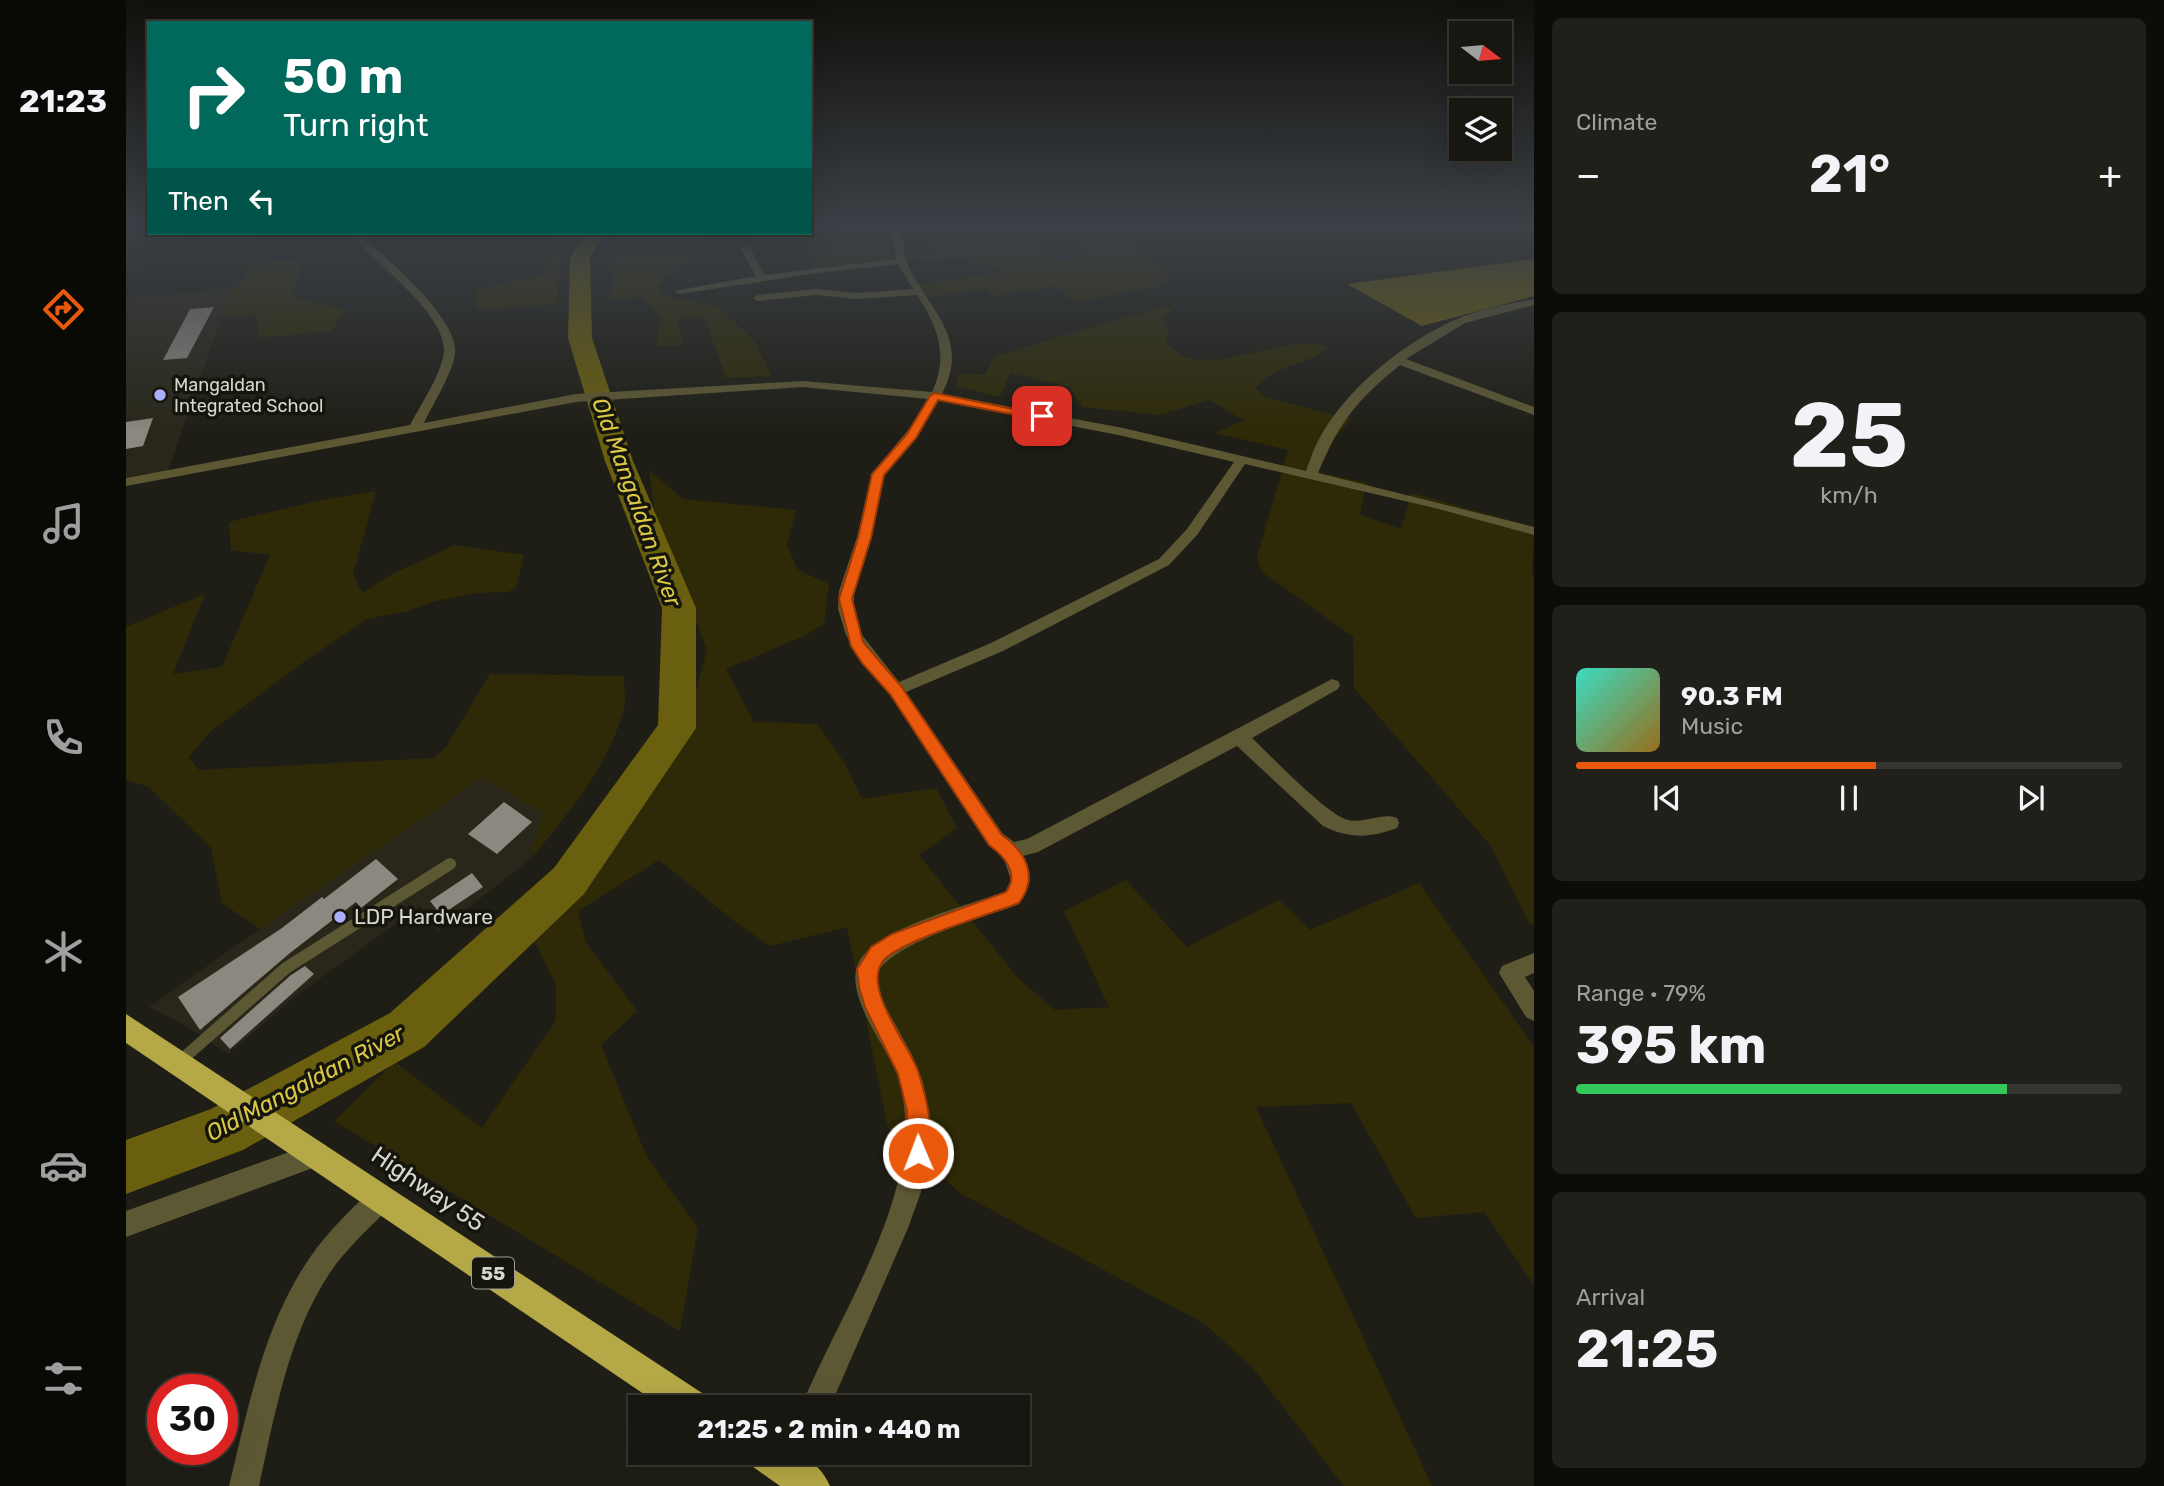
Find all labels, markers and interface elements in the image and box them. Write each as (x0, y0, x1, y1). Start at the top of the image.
north arrow (1449, 21, 1512, 84)
map controls (1449, 21, 1512, 161)
text: 50 m (283, 47, 403, 105)
icon: right (168, 49, 259, 140)
text: 21:23 (19, 82, 107, 120)
button: layers (1449, 98, 1512, 161)
text: Turn right (283, 106, 428, 144)
text: Climate (1576, 108, 1657, 136)
text: 21° (1809, 143, 1890, 205)
text: − (1576, 152, 1601, 198)
text: + (2098, 152, 2122, 198)
icon: left (243, 182, 281, 220)
text: Then (168, 186, 229, 217)
icon: directions (39, 285, 88, 334)
place label: Mangaldan Integrated School (174, 374, 323, 417)
text: 25 (1790, 381, 1908, 489)
pin (1012, 386, 1072, 446)
marker: Mangaldan Integrated School (152, 387, 168, 403)
water label: Old Mangaldan River (586, 394, 688, 612)
icon: arrive (1023, 397, 1061, 435)
text: km/h (1820, 481, 1878, 509)
icon: music (39, 499, 88, 548)
text: 90.3 FM (1681, 681, 1783, 712)
text: Music (1681, 712, 1743, 740)
icon: phone (39, 713, 88, 762)
icon: previous (1648, 779, 1686, 817)
icon: pause (1830, 779, 1868, 817)
icon: next (2012, 779, 2050, 817)
place label: LDP Hardware (354, 904, 493, 929)
marker: LDP Hardware (332, 909, 348, 925)
icon: climate (39, 927, 88, 976)
text: Range · 79% (1576, 979, 1706, 1007)
text: 395 km (1576, 1014, 1766, 1076)
water label: Old Mangaldan River (201, 1018, 410, 1147)
position arrow (881, 1116, 955, 1190)
icon: car (39, 1141, 88, 1190)
street label: Highway 55 (366, 1141, 490, 1237)
road number: 55 (472, 1258, 514, 1288)
text: Arrival (1576, 1283, 1645, 1311)
text: 21:25 (1576, 1318, 1718, 1380)
icon: filters (39, 1354, 88, 1403)
speed limit sign: 30 (147, 1374, 238, 1465)
text: 21:25 · 2 min · 440 m (697, 1414, 961, 1445)

